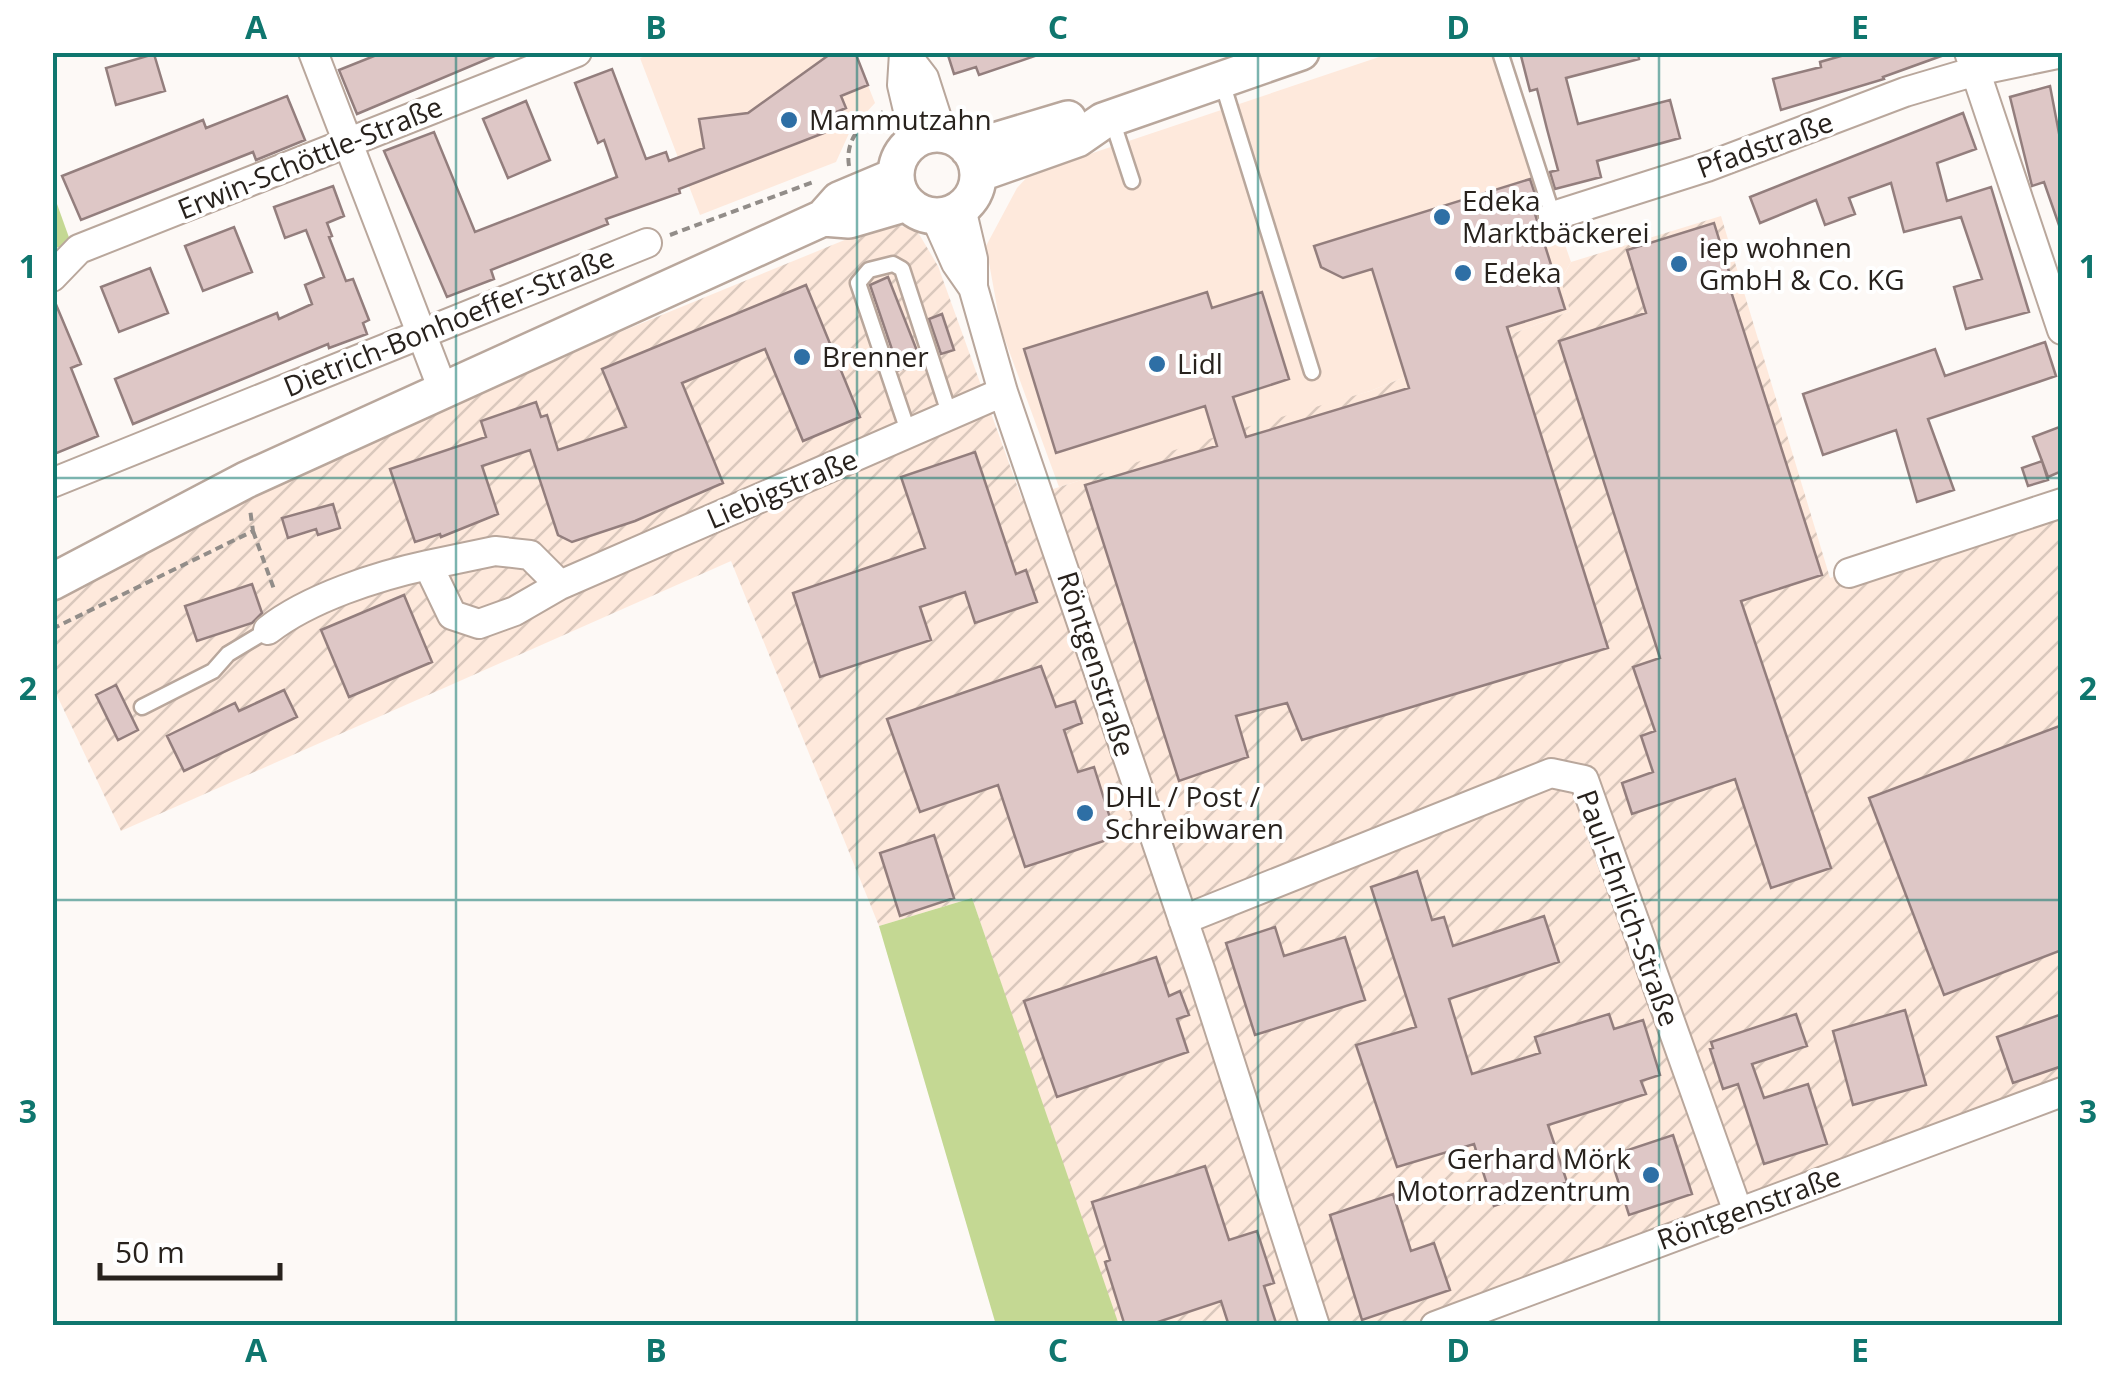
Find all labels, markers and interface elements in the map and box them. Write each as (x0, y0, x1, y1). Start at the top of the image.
text: A (245, 5, 268, 48)
text: B (645, 5, 667, 48)
text: C (1048, 5, 1068, 48)
text: D (1446, 5, 1470, 48)
text: E (1851, 5, 1869, 48)
street label: Erwin-Schöttle-Straße (172, 87, 447, 228)
place label: Mammutzahn (809, 100, 992, 138)
street label: Pfadstraße (1691, 102, 1838, 186)
marker: Mammutzahn (778, 109, 800, 131)
place label: Edeka Marktbäckerei (1462, 181, 1650, 251)
marker: Edeka Marktbäckerei (1431, 206, 1453, 228)
place label: iep wohnen GmbH & Co. KG (1699, 228, 1905, 298)
street label: Dietrich-Bonhoeffer-Straße (278, 237, 620, 405)
text: 1 (19, 244, 37, 287)
text: 1 (2079, 244, 2097, 287)
place label: Edeka (1483, 253, 1562, 291)
marker: iep wohnen GmbH & Co. KG (1668, 253, 1690, 275)
marker: Edeka (1452, 262, 1474, 284)
place label: Brenner (822, 337, 929, 375)
place label: Lidl (1177, 344, 1223, 382)
marker: Brenner (791, 346, 813, 368)
marker: Lidl (1146, 353, 1168, 375)
street label: Liebigstraße (700, 439, 863, 537)
street label: Röntgenstraße (1049, 566, 1145, 761)
text: 2 (19, 666, 37, 709)
text: 2 (2079, 666, 2097, 709)
place label: DHL / Post / Schreibwaren (1105, 777, 1284, 847)
street label: Paul-Ehrlich-Straße (1568, 784, 1689, 1031)
marker: DHL / Post / Schreibwaren (1074, 802, 1096, 824)
text: 3 (19, 1089, 37, 1132)
text: 3 (2079, 1089, 2097, 1132)
place label: Gerhard Mörk Motorradzentrum (1396, 1139, 1631, 1209)
street label: Röntgenstraße (1652, 1156, 1846, 1258)
marker: Gerhard Mörk Motorradzentrum (1640, 1164, 1662, 1186)
scale bar (100, 1218, 280, 1280)
text: 50 m (115, 1231, 185, 1272)
text: A (245, 1328, 268, 1371)
text: B (645, 1328, 667, 1371)
text: C (1048, 1328, 1068, 1371)
text: D (1446, 1328, 1470, 1371)
text: E (1851, 1328, 1869, 1371)

